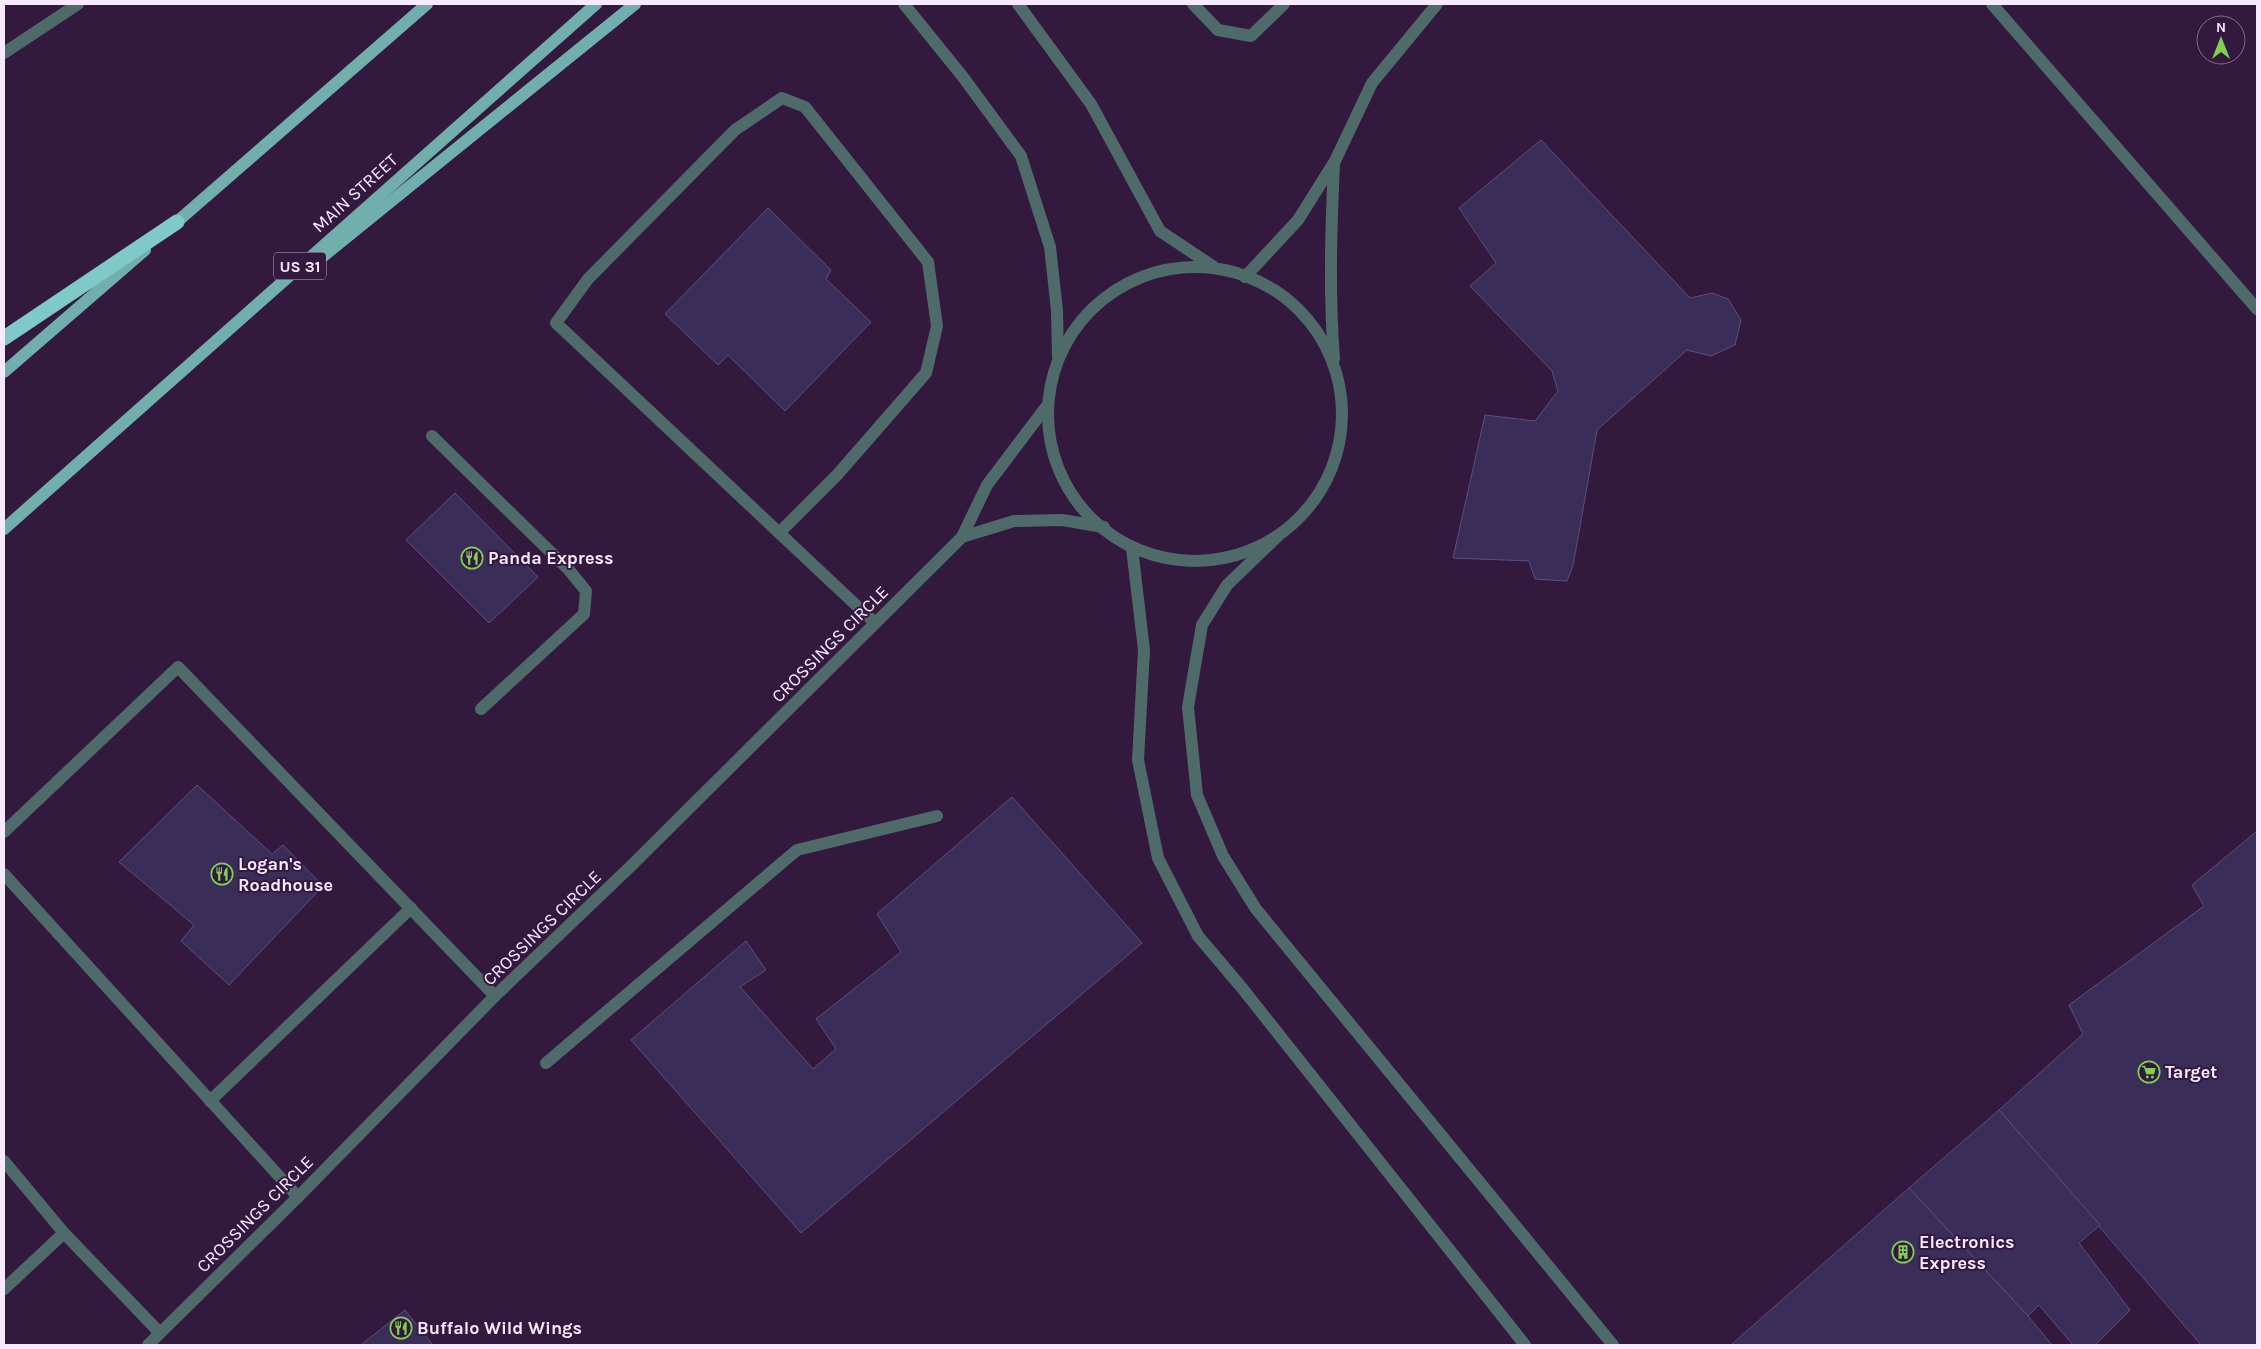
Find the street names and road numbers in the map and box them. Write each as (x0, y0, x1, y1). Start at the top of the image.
street label: MAIN STREET (308, 149, 402, 237)
road number: US 31 (274, 252, 326, 280)
street label: CROSSINGS CIRCLE (767, 581, 893, 707)
street label: CROSSINGS CIRCLE (478, 866, 606, 990)
street label: CROSSINGS CIRCLE (192, 1151, 318, 1277)

